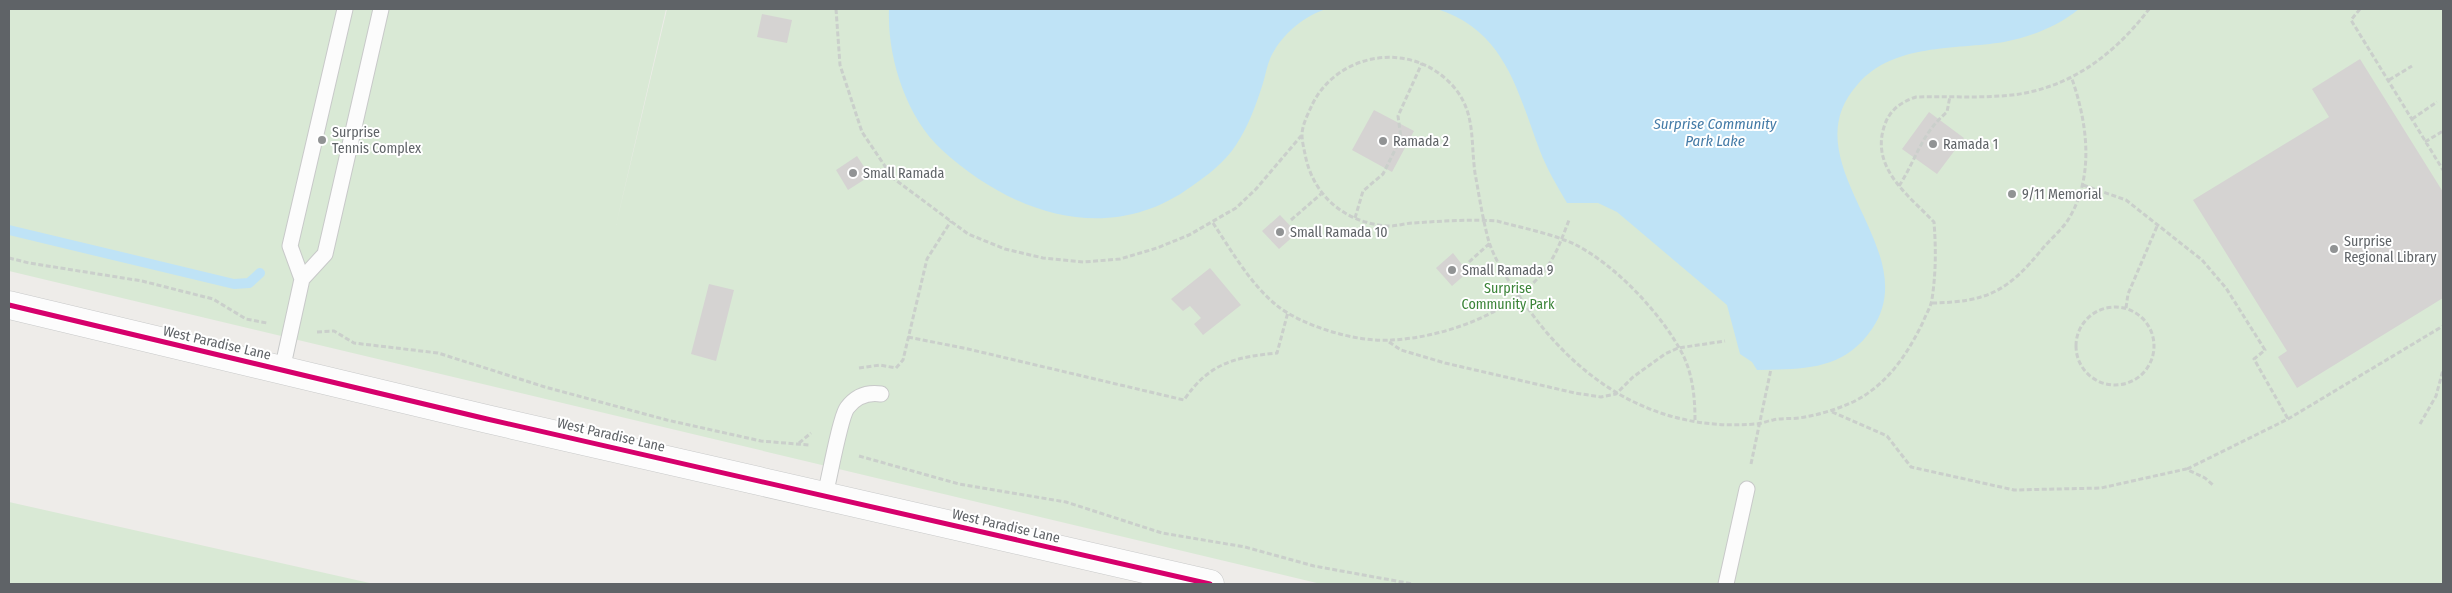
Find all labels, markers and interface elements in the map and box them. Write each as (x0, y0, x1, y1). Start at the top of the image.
water label: Surprise Community Park Lake (1652, 115, 1778, 150)
place label: Surprise Tennis Complex (332, 124, 422, 157)
place label: Ramada 2 (1393, 133, 1449, 150)
marker: Surprise Tennis Complex (316, 134, 328, 146)
marker: Ramada 2 (1377, 135, 1389, 147)
place label: Ramada 1 (1943, 136, 1998, 153)
marker: Ramada 1 (1927, 138, 1939, 150)
place label: Small Ramada (863, 165, 945, 182)
marker: Small Ramada (847, 167, 859, 179)
place label: 9/11 Memorial (2022, 186, 2102, 203)
marker: 9/11 Memorial (2006, 188, 2018, 200)
place label: Small Ramada 10 (1290, 224, 1388, 241)
marker: Small Ramada 10 (1274, 226, 1286, 238)
place label: Surprise Regional Library (2344, 233, 2437, 266)
marker: Surprise Regional Library (2328, 243, 2340, 255)
place label: Small Ramada 9 (1462, 262, 1554, 279)
marker: Small Ramada 9 (1446, 264, 1458, 276)
park label: Surprise Community Park (1462, 280, 1555, 313)
street label: West Paradise Lane (161, 322, 273, 364)
street label: West Paradise Lane (555, 414, 667, 456)
street label: West Paradise Lane (950, 505, 1062, 547)

